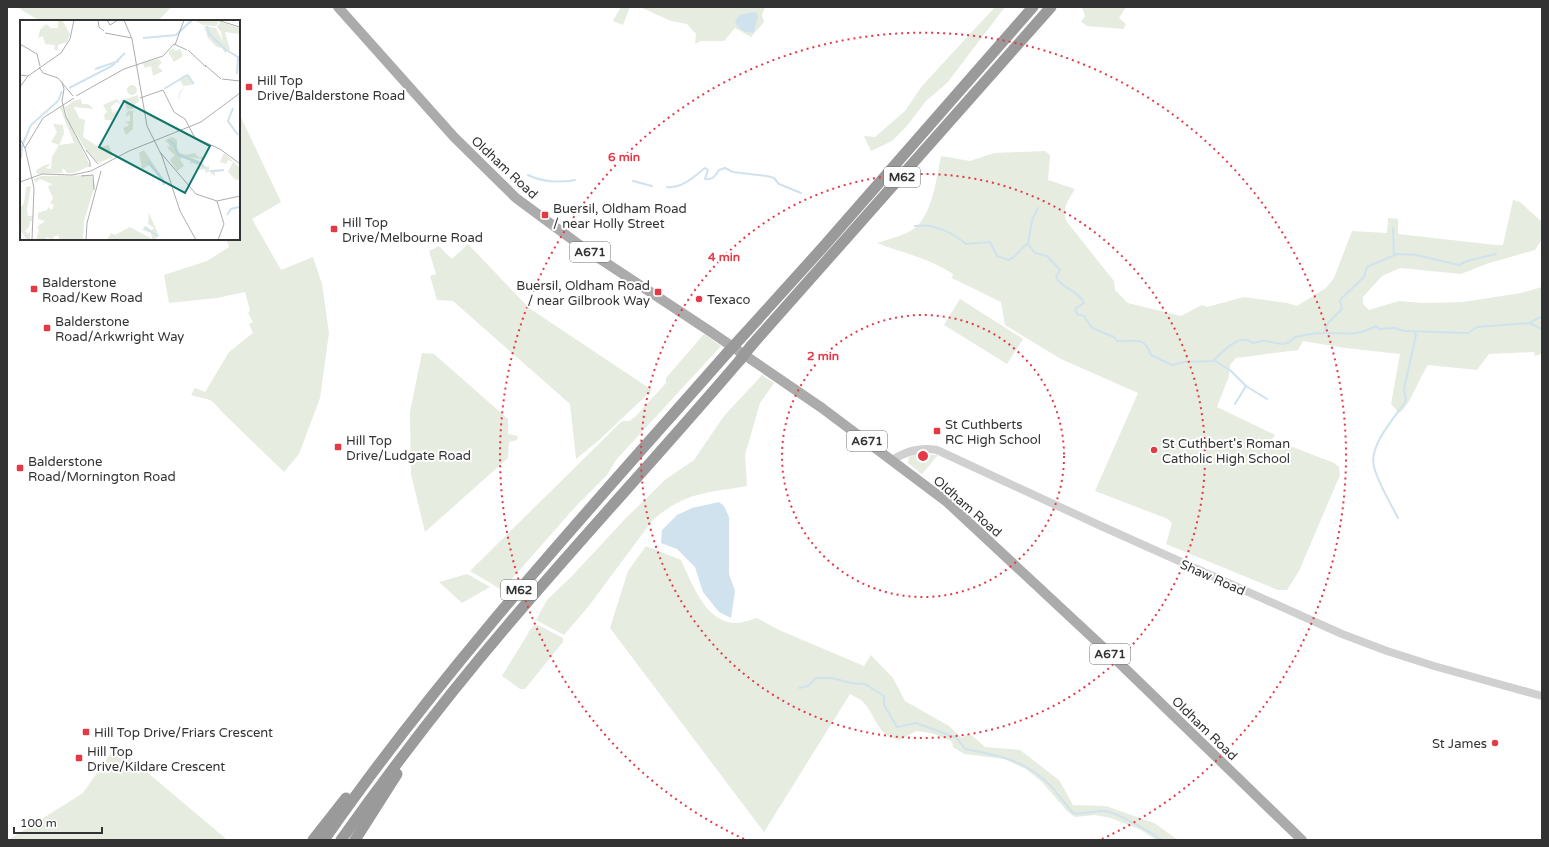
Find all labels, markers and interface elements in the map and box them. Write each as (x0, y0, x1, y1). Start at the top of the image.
inset map (20, 20, 240, 240)
place label: Hill Top Drive/Balderstone Road (257, 73, 405, 104)
marker: Hill Top Drive/Balderstone Road (244, 82, 254, 92)
street label: Oldham Road (468, 133, 541, 203)
text: 6 min (608, 150, 640, 164)
road number: M62 (884, 167, 920, 187)
place label: Buersil, Oldham Road / near Holly Street (553, 201, 687, 232)
marker: Buersil, Oldham Road / near Holly Street (540, 210, 550, 220)
place label: Hill Top Drive/Melbourne Road (342, 215, 483, 246)
marker: Hill Top Drive/Melbourne Road (329, 224, 339, 234)
road number: A671 (570, 242, 610, 262)
text: 4 min (708, 250, 740, 264)
place label: Balderstone Road/Kew Road (42, 275, 143, 306)
place label: Buersil, Oldham Road / near Gilbrook Way (516, 278, 650, 309)
marker: Balderstone Road/Kew Road (29, 284, 39, 294)
marker: Buersil, Oldham Road / near Gilbrook Way (653, 287, 663, 297)
place label: Texaco (707, 292, 751, 308)
marker: Texaco (694, 294, 704, 304)
place label: Balderstone Road/Arkwright Way (55, 314, 184, 345)
marker: Balderstone Road/Arkwright Way (42, 323, 52, 333)
text: 2 min (807, 349, 839, 363)
place label: St Cuthberts RC High School (945, 417, 1041, 448)
marker: St Cuthberts RC High School (932, 426, 942, 436)
road number: A671 (847, 431, 887, 451)
place label: Hill Top Drive/Ludgate Road (346, 433, 471, 464)
place label: St Cuthbert's Roman Catholic High School (1162, 436, 1290, 467)
marker: Hill Top Drive/Ludgate Road (333, 442, 343, 452)
marker: St Cuthbert's Roman Catholic High School (1149, 445, 1159, 455)
centre of rings (916, 449, 930, 463)
place label: Balderstone Road/Mornington Road (28, 454, 176, 485)
marker: Balderstone Road/Mornington Road (15, 463, 25, 473)
street label: Oldham Road (930, 473, 1005, 541)
street label: Shaw Road (1178, 556, 1248, 599)
road number: M62 (501, 580, 537, 600)
road number: A671 (1090, 644, 1130, 664)
street label: Oldham Road (1168, 693, 1240, 764)
place label: Hill Top Drive/Friars Crescent (94, 725, 273, 741)
marker: Hill Top Drive/Friars Crescent (81, 727, 91, 737)
place label: St James (1432, 736, 1487, 752)
marker: St James (1490, 738, 1500, 748)
place label: Hill Top Drive/Kildare Crescent (87, 744, 225, 775)
marker: Hill Top Drive/Kildare Crescent (74, 753, 84, 763)
scale bar (14, 809, 102, 835)
text: 100 m (20, 816, 57, 830)

